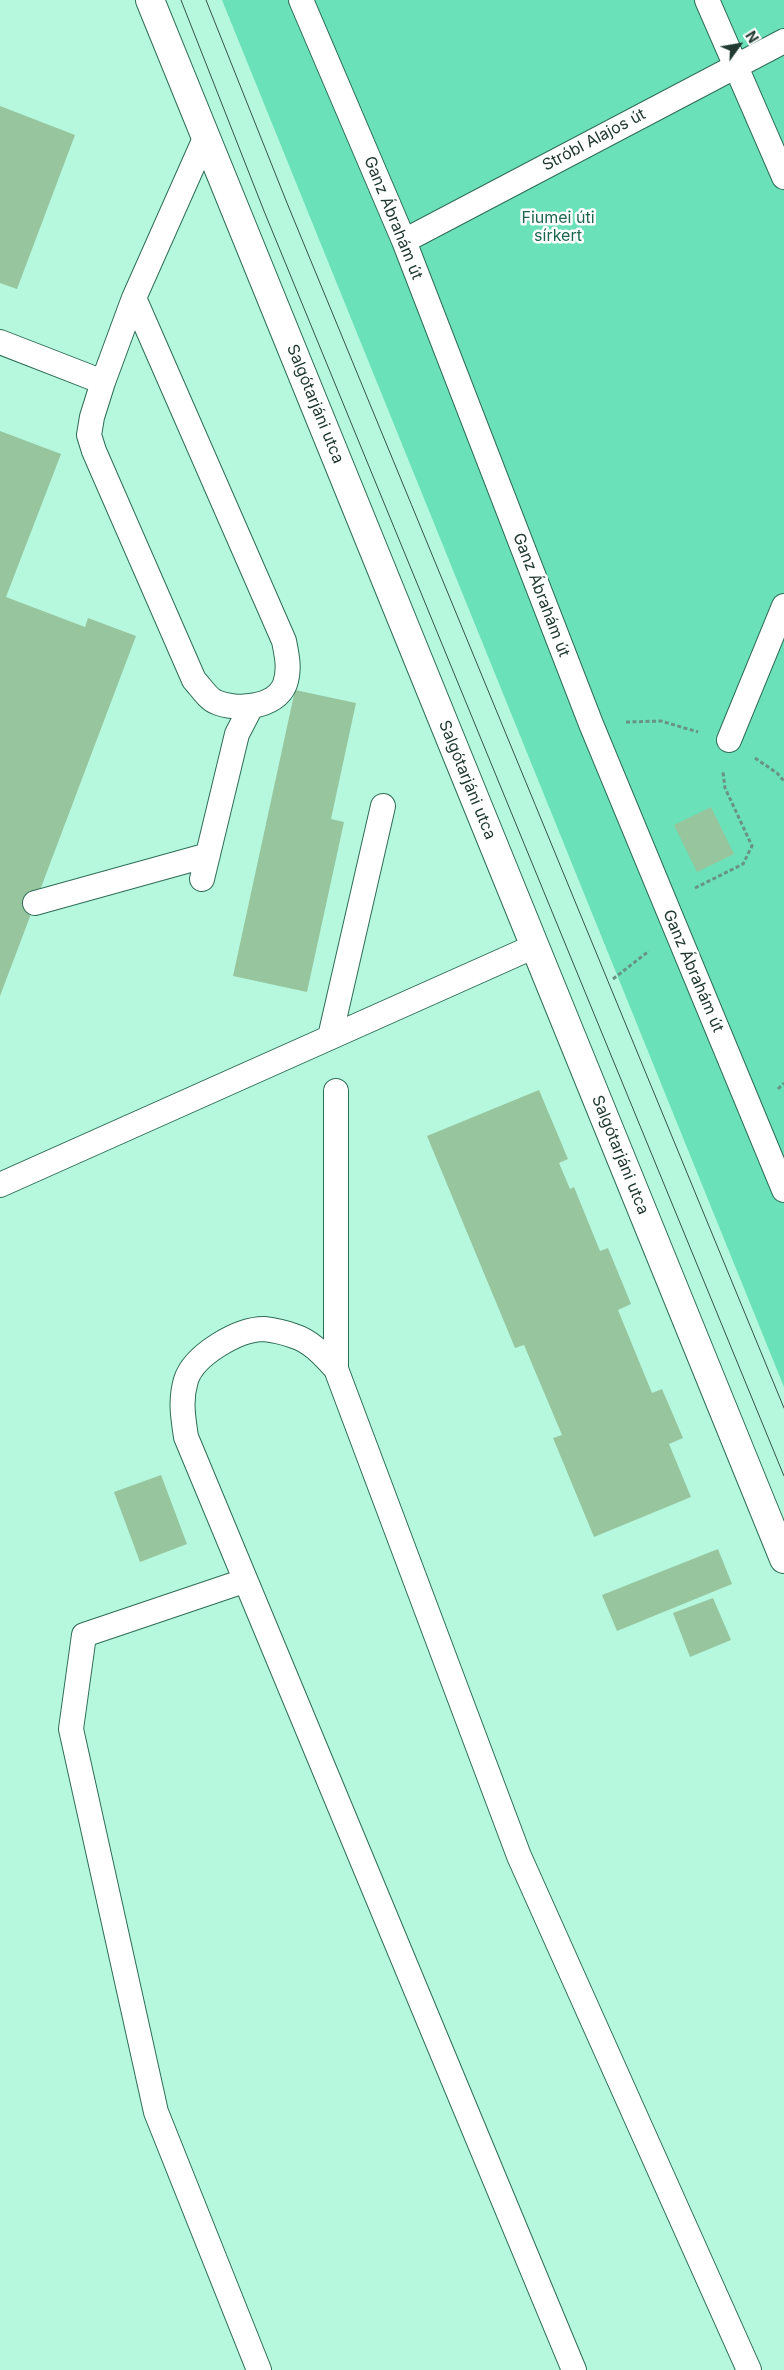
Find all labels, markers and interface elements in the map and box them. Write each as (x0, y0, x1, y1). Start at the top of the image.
north arrow (714, 20, 764, 70)
text: N (742, 28, 762, 46)
street label: Stróbl Alajos út (539, 105, 649, 175)
street label: Ganz Ábrahám út (360, 154, 426, 282)
park label: Fiumei úti sírkert (521, 208, 595, 246)
street label: Salgótarjáni utca (282, 342, 348, 466)
street label: Ganz Ábrahám út (509, 530, 573, 660)
street label: Salgótarjáni utca (434, 718, 500, 842)
street label: Ganz Ábrahám út (659, 907, 727, 1035)
street label: Salgótarjáni utca (587, 1093, 653, 1217)

